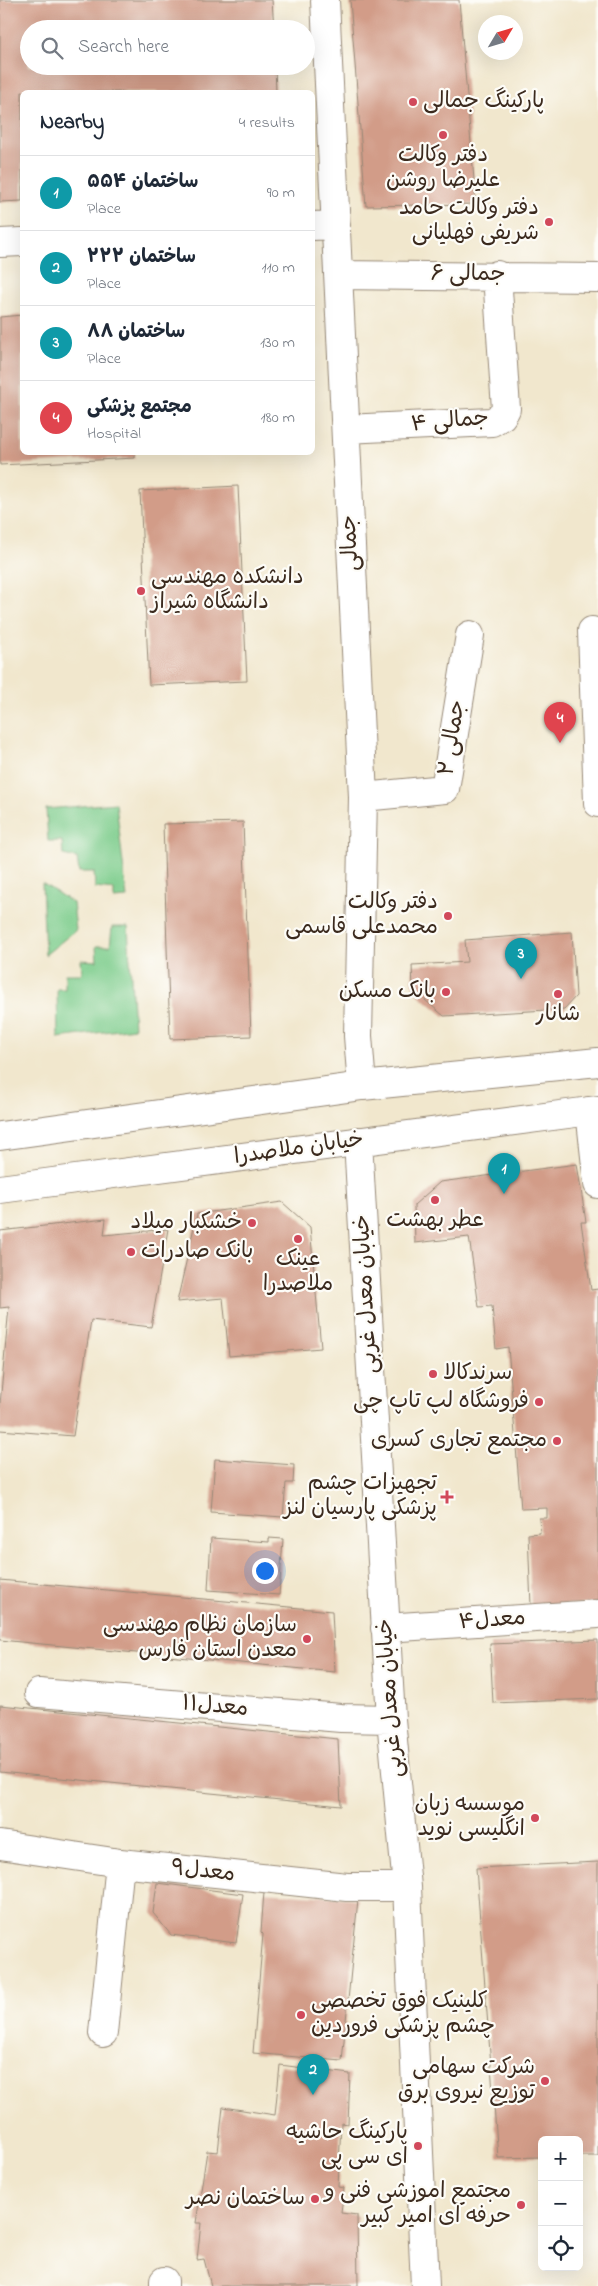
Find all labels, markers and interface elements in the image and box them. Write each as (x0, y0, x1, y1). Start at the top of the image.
north arrow (478, 15, 523, 60)
search box (20, 20, 315, 75)
icon: search (38, 34, 66, 62)
text: Search here (78, 34, 169, 61)
place label: پارکینگ جمالی (423, 86, 544, 118)
marker: پارکینگ جمالی (407, 96, 419, 108)
text: Nearby (40, 108, 104, 138)
text: 4 results (239, 111, 295, 135)
marker: دفتر وکالت علیرضا روشن (437, 129, 449, 141)
place label: دفتر وکالت علیرضا روشن (386, 140, 500, 197)
text: ساختمان ۵۵۴ (87, 169, 198, 196)
text: 1 (53, 181, 59, 205)
text: 90 m (267, 181, 295, 205)
place label: دفتر وکالت حامد شریفی فهلیانی (399, 193, 539, 250)
text: Place (87, 197, 121, 221)
marker: دفتر وکالت حامد شریفی فهلیانی (543, 216, 555, 228)
text: ساختمان ۲۲۲ (87, 244, 196, 271)
text: 2 (52, 256, 60, 280)
text: 110 m (261, 256, 295, 280)
street label: ۶ جمالی (431, 259, 505, 291)
text: Place (87, 272, 121, 296)
text: ساختمان ۸۸ (87, 319, 185, 346)
text: 3 (53, 331, 59, 355)
text: 130 m (260, 331, 295, 355)
text: Place (87, 347, 121, 371)
text: مجتمع پزشکی (87, 394, 192, 421)
street label: ۴ جمالی (410, 403, 490, 441)
text: 4 (53, 406, 59, 430)
text: 180 m (261, 406, 295, 430)
text: Hospital (87, 422, 141, 446)
street label: جمالی (334, 514, 368, 572)
place label: دانشکده مهندسی دانشگاه شیراز (149, 562, 304, 619)
marker: دانشکده مهندسی دانشگاه شیراز (135, 585, 147, 597)
street label: ۲ جمالی (431, 698, 475, 778)
pin: 4 (544, 702, 576, 743)
place label: دفتر وکالت محمدعلی قاسمی (285, 887, 438, 944)
marker: دفتر وکالت محمدعلی قاسمی (442, 910, 454, 922)
pin: 3 (505, 938, 537, 979)
place label: بانک مسکن (339, 976, 436, 1008)
marker: بانک مسکن (440, 986, 452, 998)
marker: شانار (552, 988, 564, 1000)
place label: شانار (535, 999, 580, 1031)
street label: خیابان ملاصدرا (232, 1124, 366, 1174)
pin: 1 (488, 1153, 520, 1194)
marker: عطر بهشت (429, 1194, 441, 1206)
place label: عطر بهشت (386, 1205, 484, 1237)
place label: خشکبار میلاد (131, 1207, 242, 1239)
street label: خیابان معدل غربی (347, 1214, 387, 1374)
marker: خشکبار میلاد (246, 1217, 258, 1229)
marker: عینک ملاصدرا (292, 1233, 304, 1245)
place label: بانک صادرات (141, 1236, 253, 1268)
place label: عینک ملاصدرا (263, 1244, 333, 1301)
marker: بانک صادرات (125, 1246, 137, 1258)
place label: سرندکالا (443, 1358, 512, 1390)
marker: سرندکالا (427, 1368, 439, 1380)
place label: فروشگاه لپ تاپ چی (353, 1386, 529, 1418)
marker: فروشگاه لپ تاپ چی (533, 1396, 545, 1408)
place label: مجتمع تجاری کسری (371, 1425, 547, 1457)
marker: مجتمع تجاری کسری (551, 1435, 563, 1447)
place label: تجهیزات چشم پزشکی پارسیان لنز (282, 1468, 438, 1525)
marker: تجهیزات چشم پزشکی پارسیان لنز (441, 1491, 453, 1503)
your location (252, 1558, 278, 1584)
street label: معدل۴ (457, 1603, 527, 1639)
place label: سازمان نظام مهندسی معدن استان فارس (103, 1610, 297, 1667)
street label: خیابان معدل غربی (369, 1617, 413, 1779)
marker: سازمان نظام مهندسی معدن استان فارس (301, 1633, 313, 1645)
street label: معدل۱۱ (180, 1688, 250, 1726)
place label: موسسه زبان انگلیسی نوید (414, 1789, 525, 1846)
marker: موسسه زبان انگلیسی نوید (529, 1812, 541, 1824)
street label: معدل۹ (169, 1853, 237, 1891)
place label: کلینیک فوق تخصصی چشم پزشکی فروردین (311, 1986, 495, 2043)
marker: کلینیک فوق تخصصی چشم پزشکی فروردین (295, 2009, 307, 2021)
place label: شرکت سهامی توزیع نیروی برق (398, 2052, 536, 2109)
pin: 2 (297, 2054, 329, 2095)
marker: شرکت سهامی توزیع نیروی برق (539, 2075, 551, 2087)
place label: پارکینگ حاشیه ای سی پی (286, 2117, 408, 2174)
map controls (538, 2136, 583, 2271)
button: + (538, 2136, 583, 2181)
marker: پارکینگ حاشیه ای سی پی (412, 2140, 424, 2152)
place label: مجتمع اموزشی فنی و حرفه ای امیر کبیر (322, 2176, 511, 2233)
button: − (538, 2181, 583, 2226)
place label: ساختمان نصر (184, 2183, 305, 2215)
marker: ساختمان نصر (309, 2193, 321, 2205)
marker: مجتمع اموزشی فنی و حرفه ای امیر کبیر (515, 2199, 527, 2211)
button: locate (538, 2226, 583, 2271)

